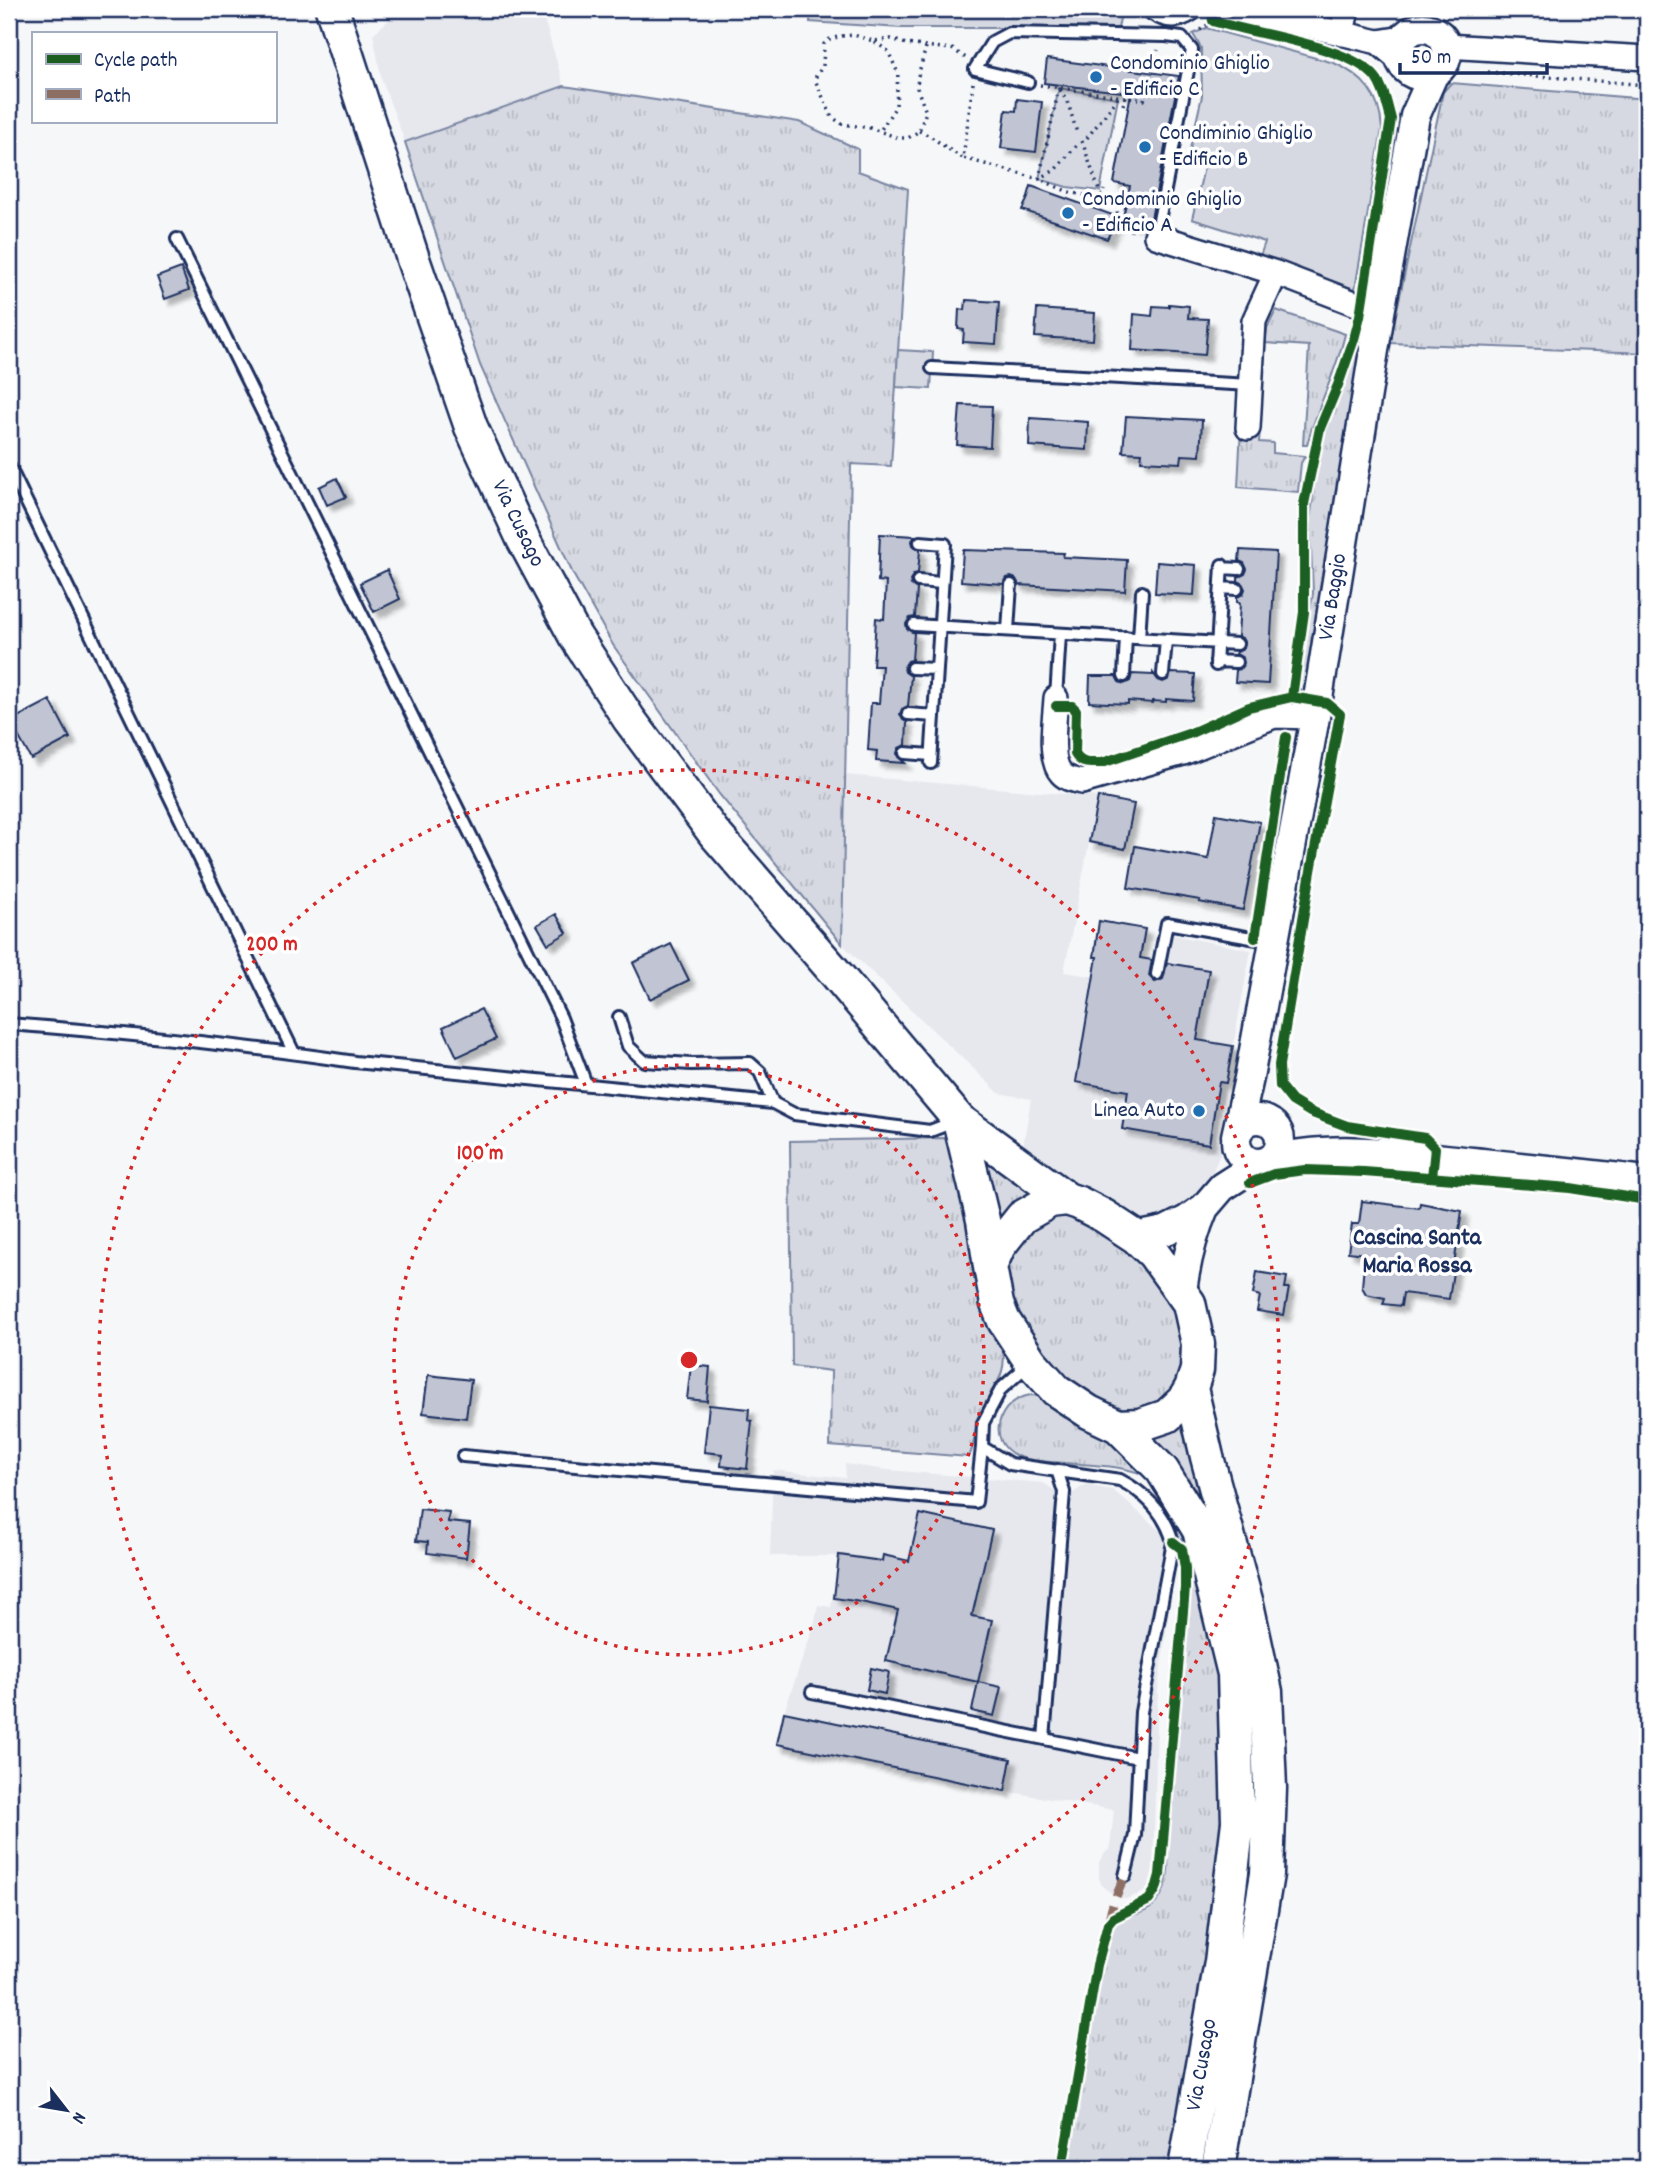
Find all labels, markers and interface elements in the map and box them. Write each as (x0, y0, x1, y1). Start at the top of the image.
legend (32, 32, 276, 122)
scale bar (1400, 32, 1548, 76)
text: 50 m (1411, 44, 1451, 74)
text: Cycle path (94, 47, 177, 77)
place label: Condominio Ghiglio - Edificio C (1110, 48, 1270, 107)
marker: Condominio Ghiglio - Edificio C (1088, 69, 1104, 85)
text: Path (94, 83, 131, 113)
place label: Condiminio Ghiglio - Edificio B (1159, 118, 1313, 177)
marker: Condiminio Ghiglio - Edificio B (1137, 139, 1153, 155)
place label: Condominio Ghiglio - Edificio A (1082, 184, 1242, 243)
marker: Condominio Ghiglio - Edificio A (1060, 205, 1076, 221)
street label: Via Cusago (482, 475, 552, 573)
street label: Via Baggio (1311, 551, 1357, 643)
text: 200 m (246, 931, 298, 961)
place label: Linea Auto (1093, 1095, 1185, 1128)
marker: Linea Auto (1191, 1103, 1207, 1119)
text: 100 m (457, 1140, 503, 1170)
district label: Cascina Santa Maria Rossa (1353, 1222, 1482, 1284)
centre of rings (677, 1348, 701, 1372)
street label: Via Cusago (1179, 2016, 1227, 2114)
north arrow (32, 2076, 102, 2146)
text: N (64, 2106, 92, 2128)

